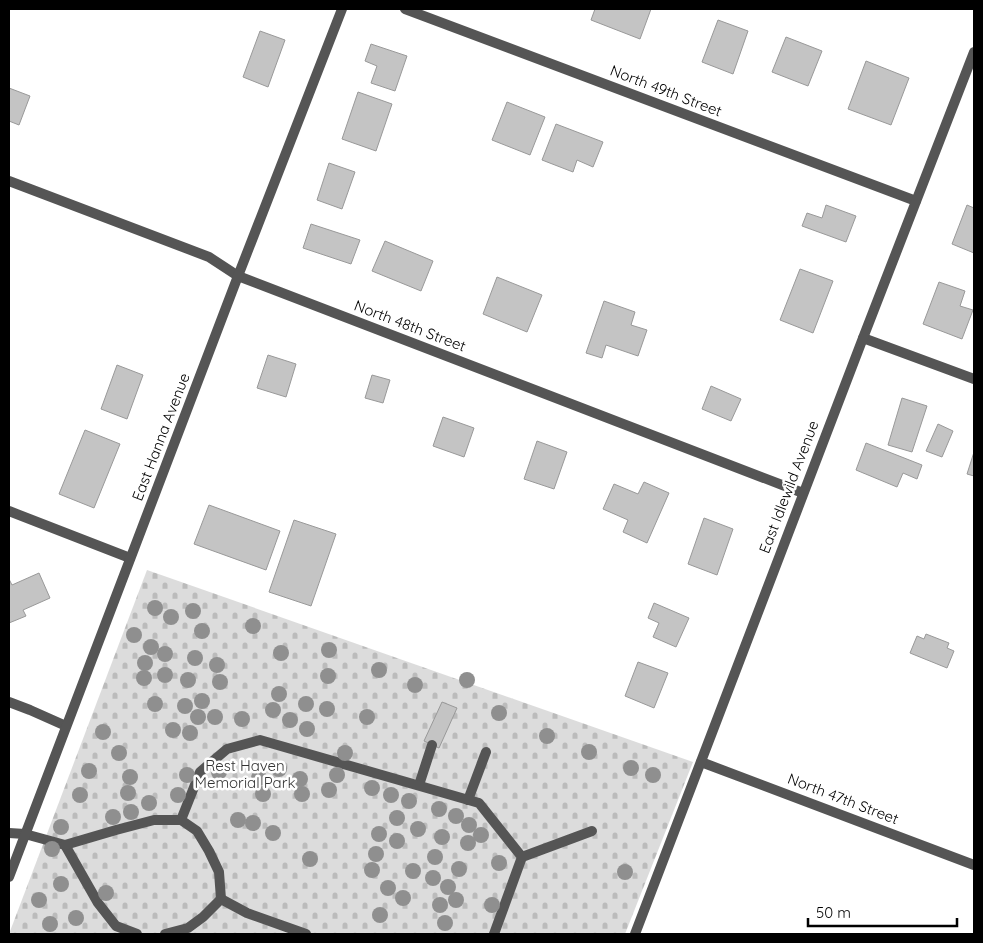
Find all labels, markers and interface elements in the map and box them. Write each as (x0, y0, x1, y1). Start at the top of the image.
street label: North 49th Street (608, 60, 725, 121)
street label: North 48th Street (352, 295, 469, 356)
street label: East Hanna Avenue (127, 370, 194, 503)
street label: East Idlewild Avenue (754, 418, 823, 556)
park label: Rest Haven Memorial Park (195, 756, 296, 792)
street label: North 47th Street (785, 769, 901, 828)
scale bar (808, 896, 957, 928)
text: 50 m (816, 903, 851, 922)

